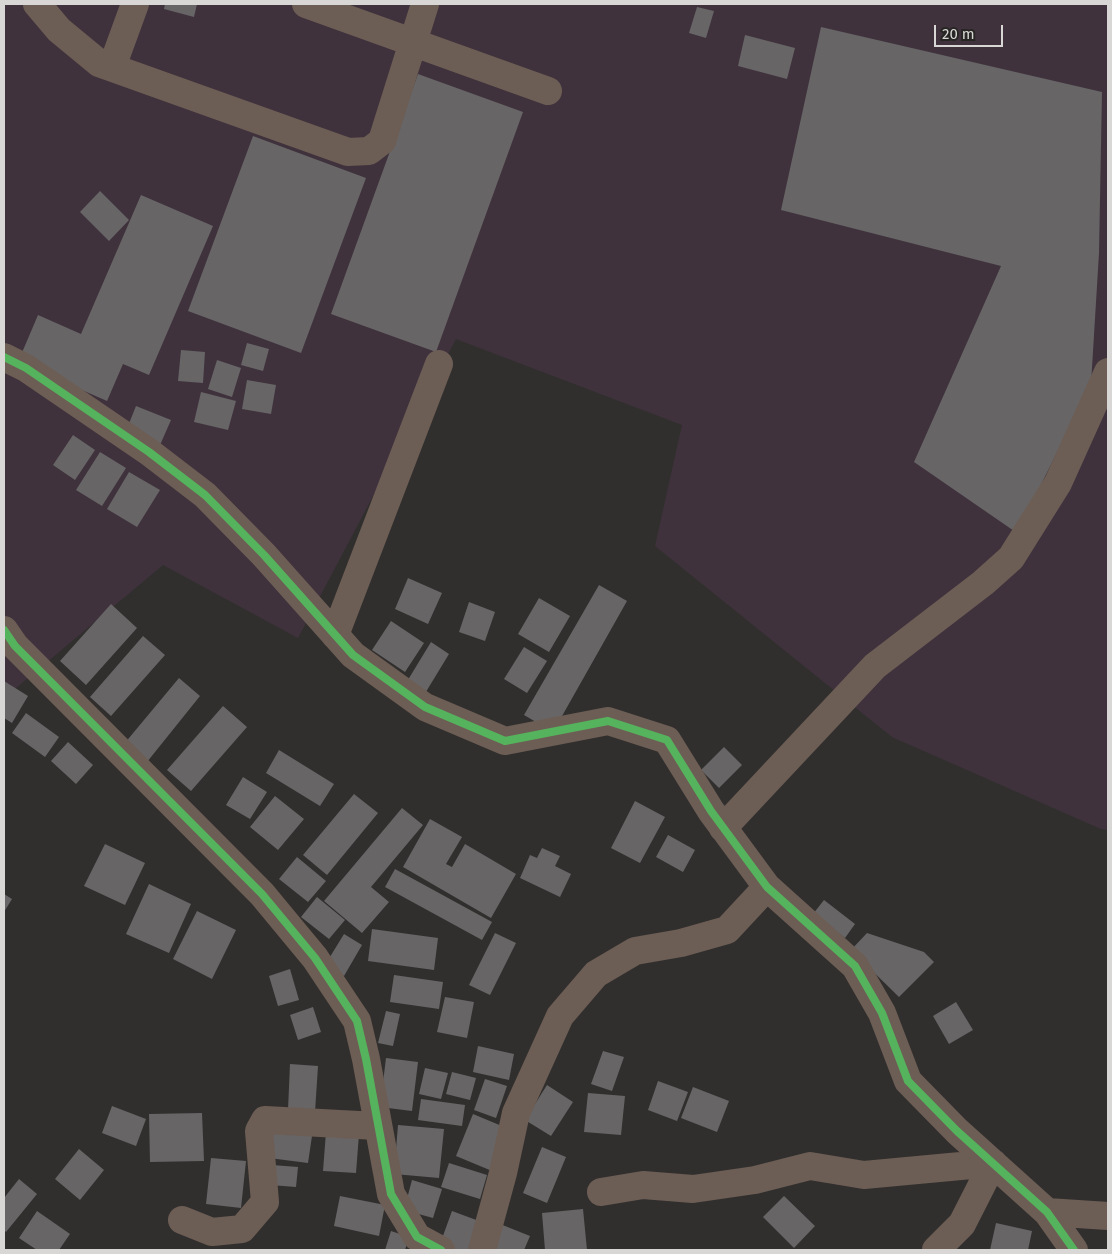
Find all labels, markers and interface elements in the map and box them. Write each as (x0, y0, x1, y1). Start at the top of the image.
scale bar (937, 15, 1006, 47)
text: 20 m (942, 25, 975, 43)

